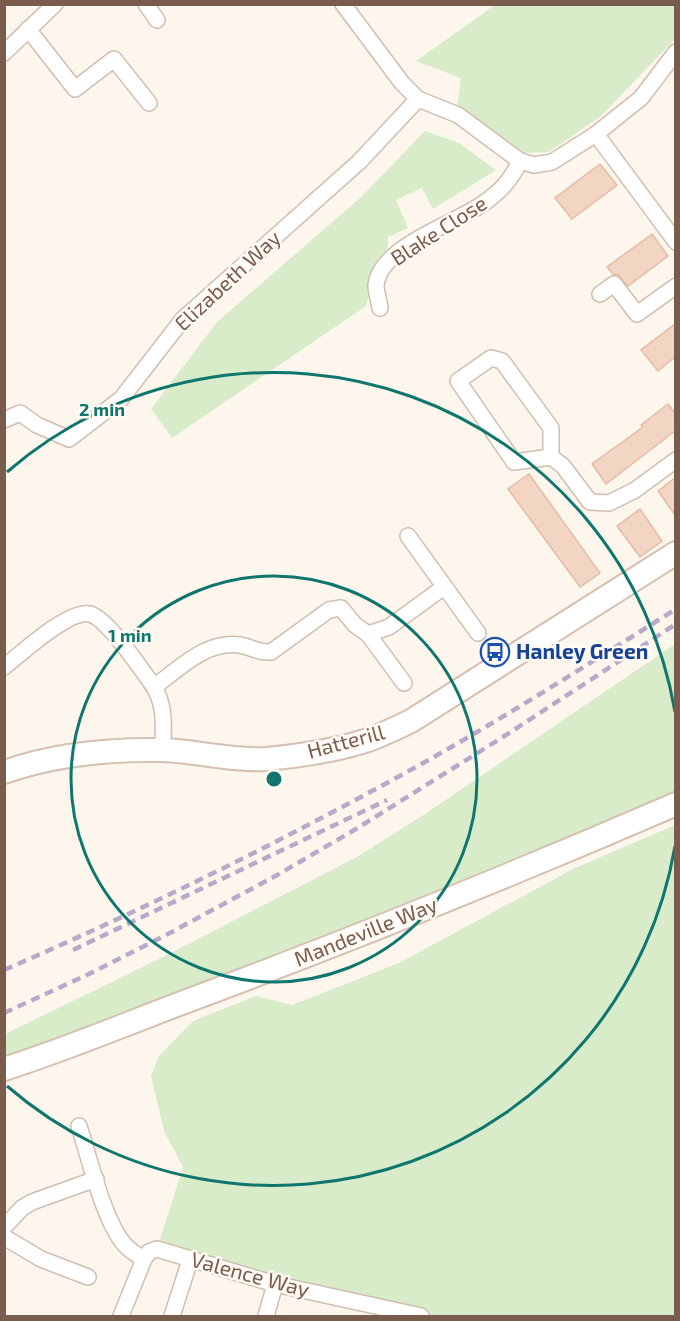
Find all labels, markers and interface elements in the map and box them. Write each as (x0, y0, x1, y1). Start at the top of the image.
street label: Blake Close (386, 190, 491, 270)
street label: Elizabeth Way (169, 225, 285, 335)
text: 2 min (79, 398, 125, 420)
text: 1 min (108, 624, 152, 646)
bus stop icon: Hanley Green (479, 636, 511, 668)
place label: Hanley Green (516, 638, 648, 664)
street label: Hatterill (304, 718, 388, 763)
centre of rings (264, 769, 284, 789)
street label: Mandeville Way (290, 891, 441, 971)
street label: Valence Way (188, 1246, 312, 1301)

